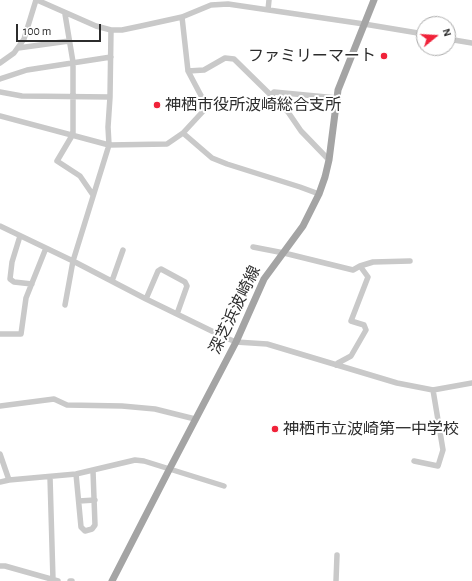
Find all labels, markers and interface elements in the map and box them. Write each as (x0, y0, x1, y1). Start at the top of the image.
scale bar (18, 16, 103, 42)
north arrow (416, 16, 456, 56)
text: 100 m (23, 25, 51, 37)
text: N (441, 27, 453, 38)
place label: ファミリーマート (248, 46, 376, 66)
marker: ファミリーマート (379, 51, 389, 61)
place label: 神栖市役所波崎総合支所 (165, 95, 341, 115)
marker: 神栖市役所波崎総合支所 (152, 100, 162, 110)
street label: 深芝浜波崎線 (205, 263, 265, 357)
place label: 神栖市立波崎第一中学校 (283, 419, 459, 439)
marker: 神栖市立波崎第一中学校 (270, 424, 280, 434)

